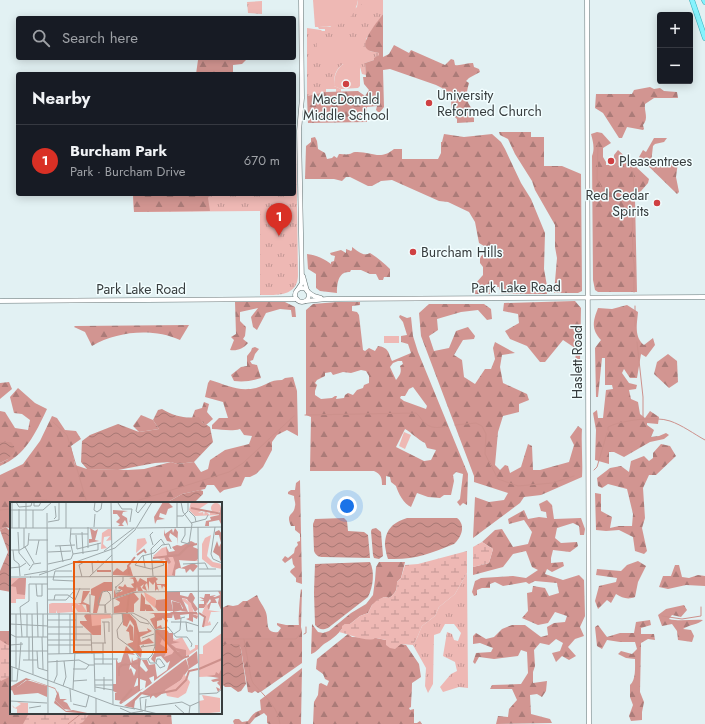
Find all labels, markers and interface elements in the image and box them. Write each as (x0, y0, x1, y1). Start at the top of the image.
map controls (657, 12, 693, 84)
button: + (657, 12, 693, 48)
search box (16, 16, 296, 60)
icon: search (30, 27, 52, 49)
text: Search here (62, 27, 138, 49)
button: − (657, 48, 693, 84)
marker: MacDonald Middle School (341, 79, 351, 89)
place label: University Reformed Church (437, 85, 542, 121)
text: Nearby (32, 86, 90, 110)
place label: MacDonald Middle School (303, 89, 389, 125)
marker: University Reformed Church (424, 98, 434, 108)
text: Burcham Park (70, 140, 167, 162)
text: 1 (42, 151, 48, 170)
text: 670 m (244, 151, 280, 170)
place label: Pleasentrees (619, 151, 692, 171)
marker: Pleasentrees (606, 156, 616, 166)
text: Park · Burcham Drive (70, 162, 185, 181)
place label: Red Cedar Spirits (585, 185, 649, 221)
marker: Red Cedar Spirits (652, 198, 662, 208)
pin: 1 (266, 203, 292, 236)
place label: Burcham Hills (421, 242, 503, 262)
marker: Burcham Hills (408, 247, 418, 257)
street label: Park Lake Road (471, 276, 561, 298)
street label: Park Lake Road (96, 279, 186, 299)
street label: Haslett Road (567, 325, 587, 399)
your location (337, 496, 357, 516)
inset map (10, 502, 222, 714)

